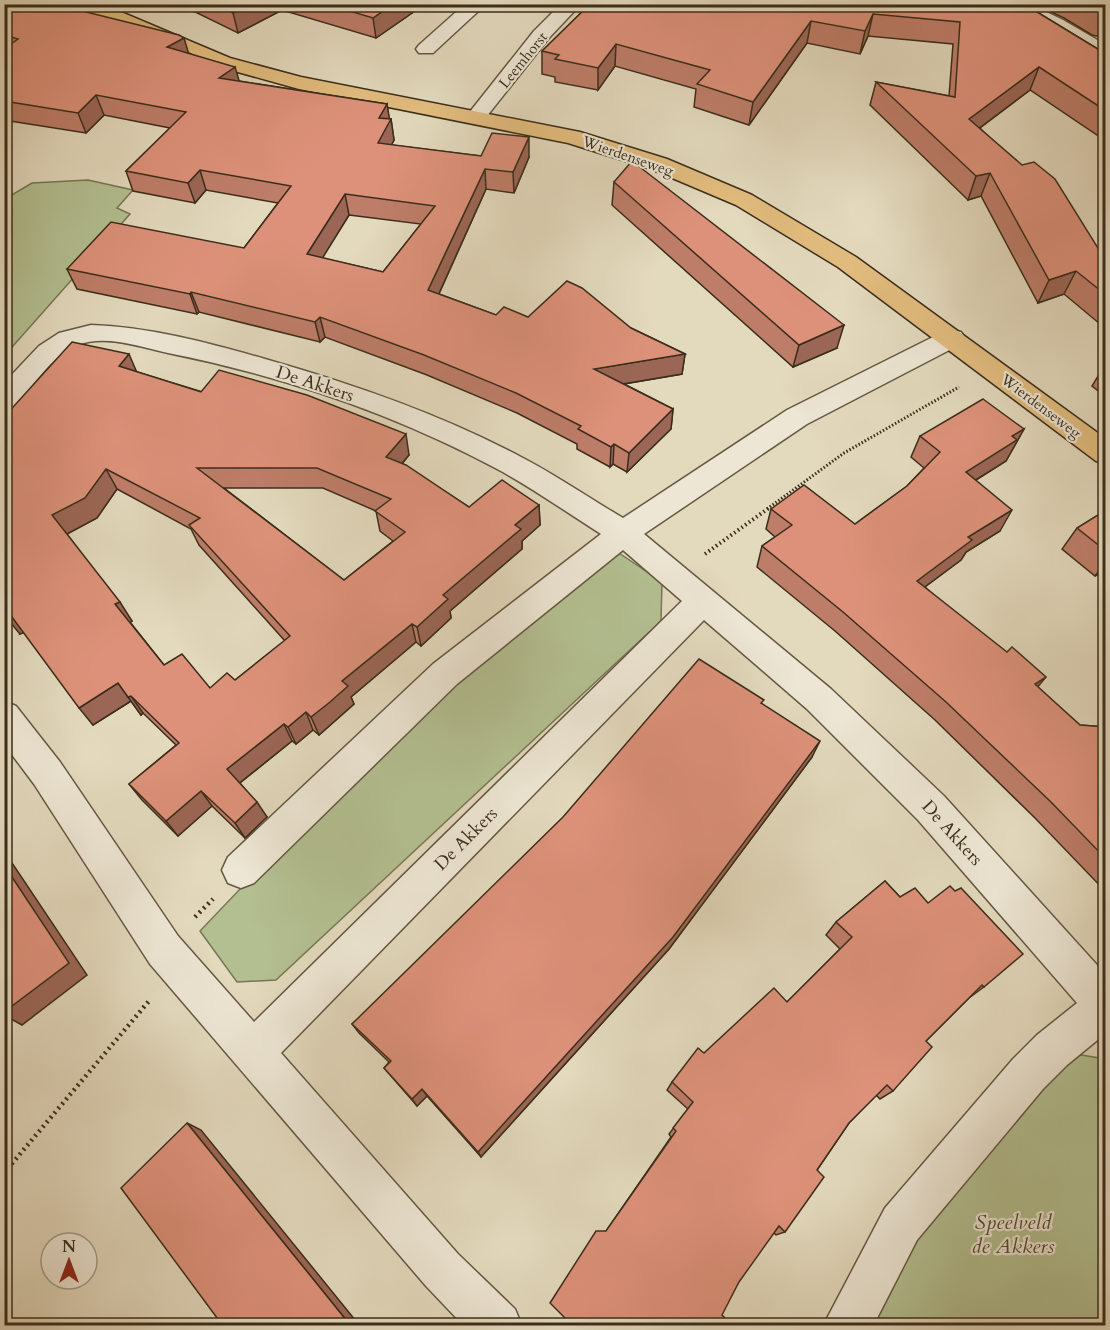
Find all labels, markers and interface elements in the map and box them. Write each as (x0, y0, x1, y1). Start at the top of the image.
street label: Leemhorst (494, 27, 552, 92)
street label: Wierdenseweg (579, 131, 677, 181)
street label: De Akkers (273, 360, 357, 408)
street label: Wierdenseweg (996, 369, 1086, 443)
street label: De Akkers (916, 795, 988, 871)
street label: De Akkers (429, 802, 503, 876)
park label: Speelveld de Akkers (972, 1208, 1054, 1261)
north arrow (39, 1231, 99, 1291)
text: N (62, 1236, 76, 1258)

